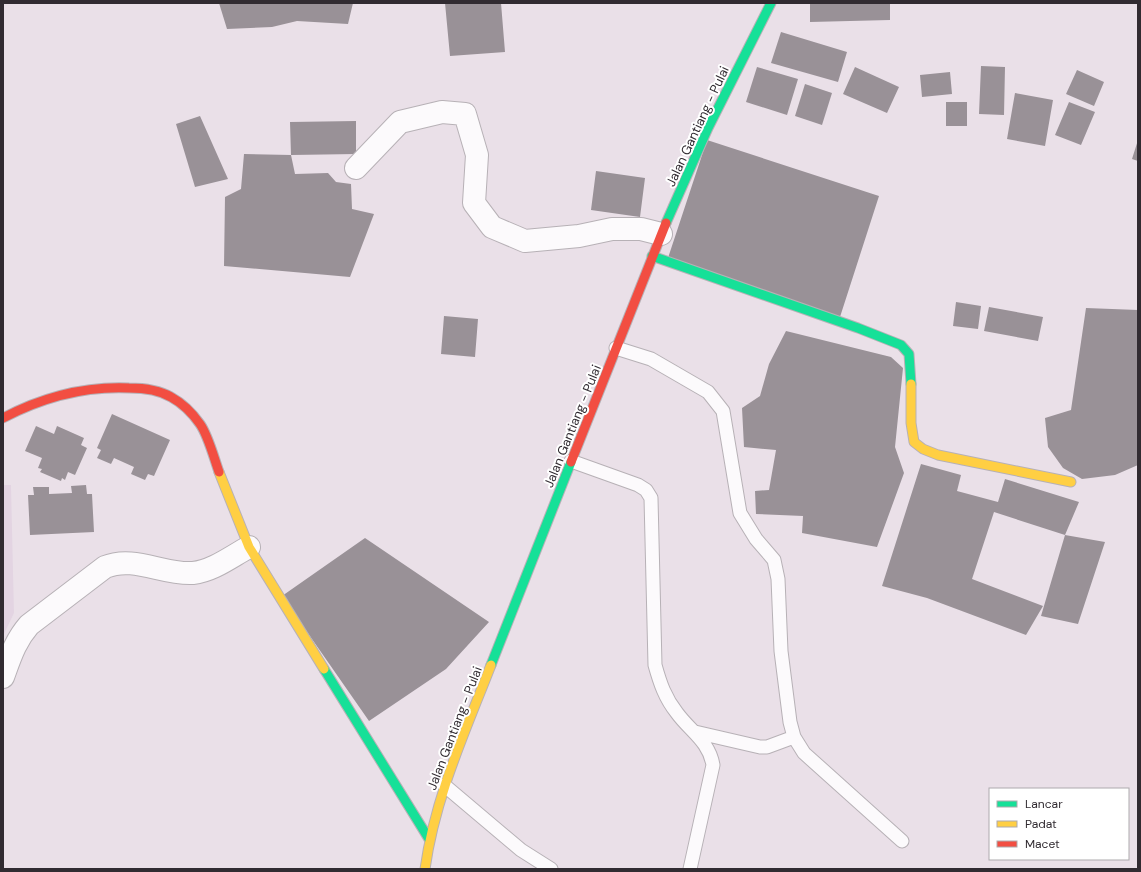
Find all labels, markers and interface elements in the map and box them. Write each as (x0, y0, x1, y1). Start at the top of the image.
street label: Jalan Gantiang - Pulai (662, 63, 733, 189)
street label: Jalan Gantiang - Pulai (540, 362, 605, 490)
street label: Jalan Gantiang - Pulai (423, 664, 486, 792)
legend (989, 788, 1129, 860)
text: Lancar (1025, 796, 1063, 812)
text: Padat (1025, 816, 1057, 832)
text: Macet (1025, 836, 1060, 852)

